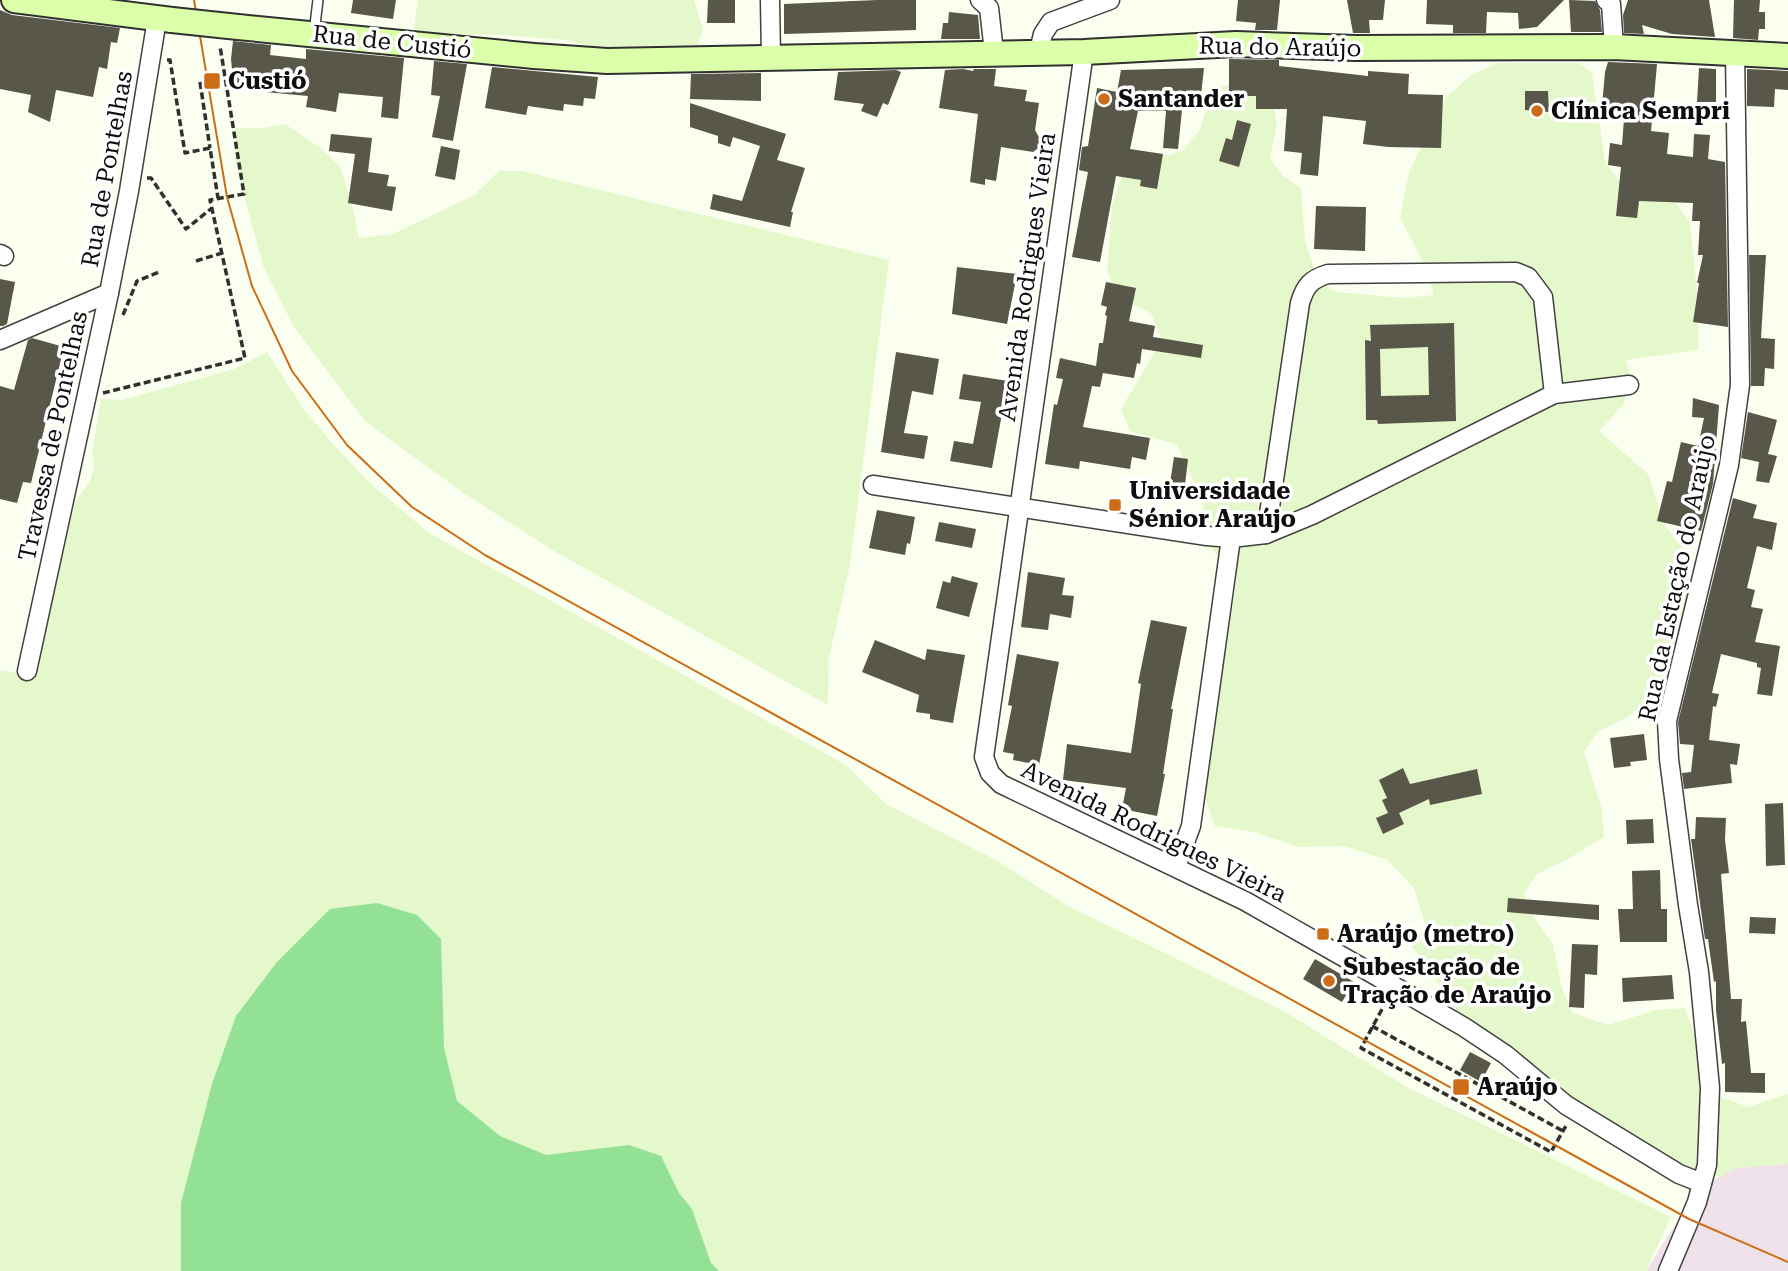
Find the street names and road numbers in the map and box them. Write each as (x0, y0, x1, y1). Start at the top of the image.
street label: Rua de Custió (311, 20, 473, 64)
street label: Rua do Araújo (1198, 32, 1362, 62)
street label: Rua de Pontelhas (76, 69, 138, 269)
street label: Avenida Rodrigues Vieira (993, 131, 1061, 423)
street label: Travessa de Pontelhas (13, 308, 93, 564)
street label: Rua da Estação do Araújo (1633, 432, 1721, 724)
street label: Avenida Rodrigues Vieira (1017, 756, 1291, 908)

